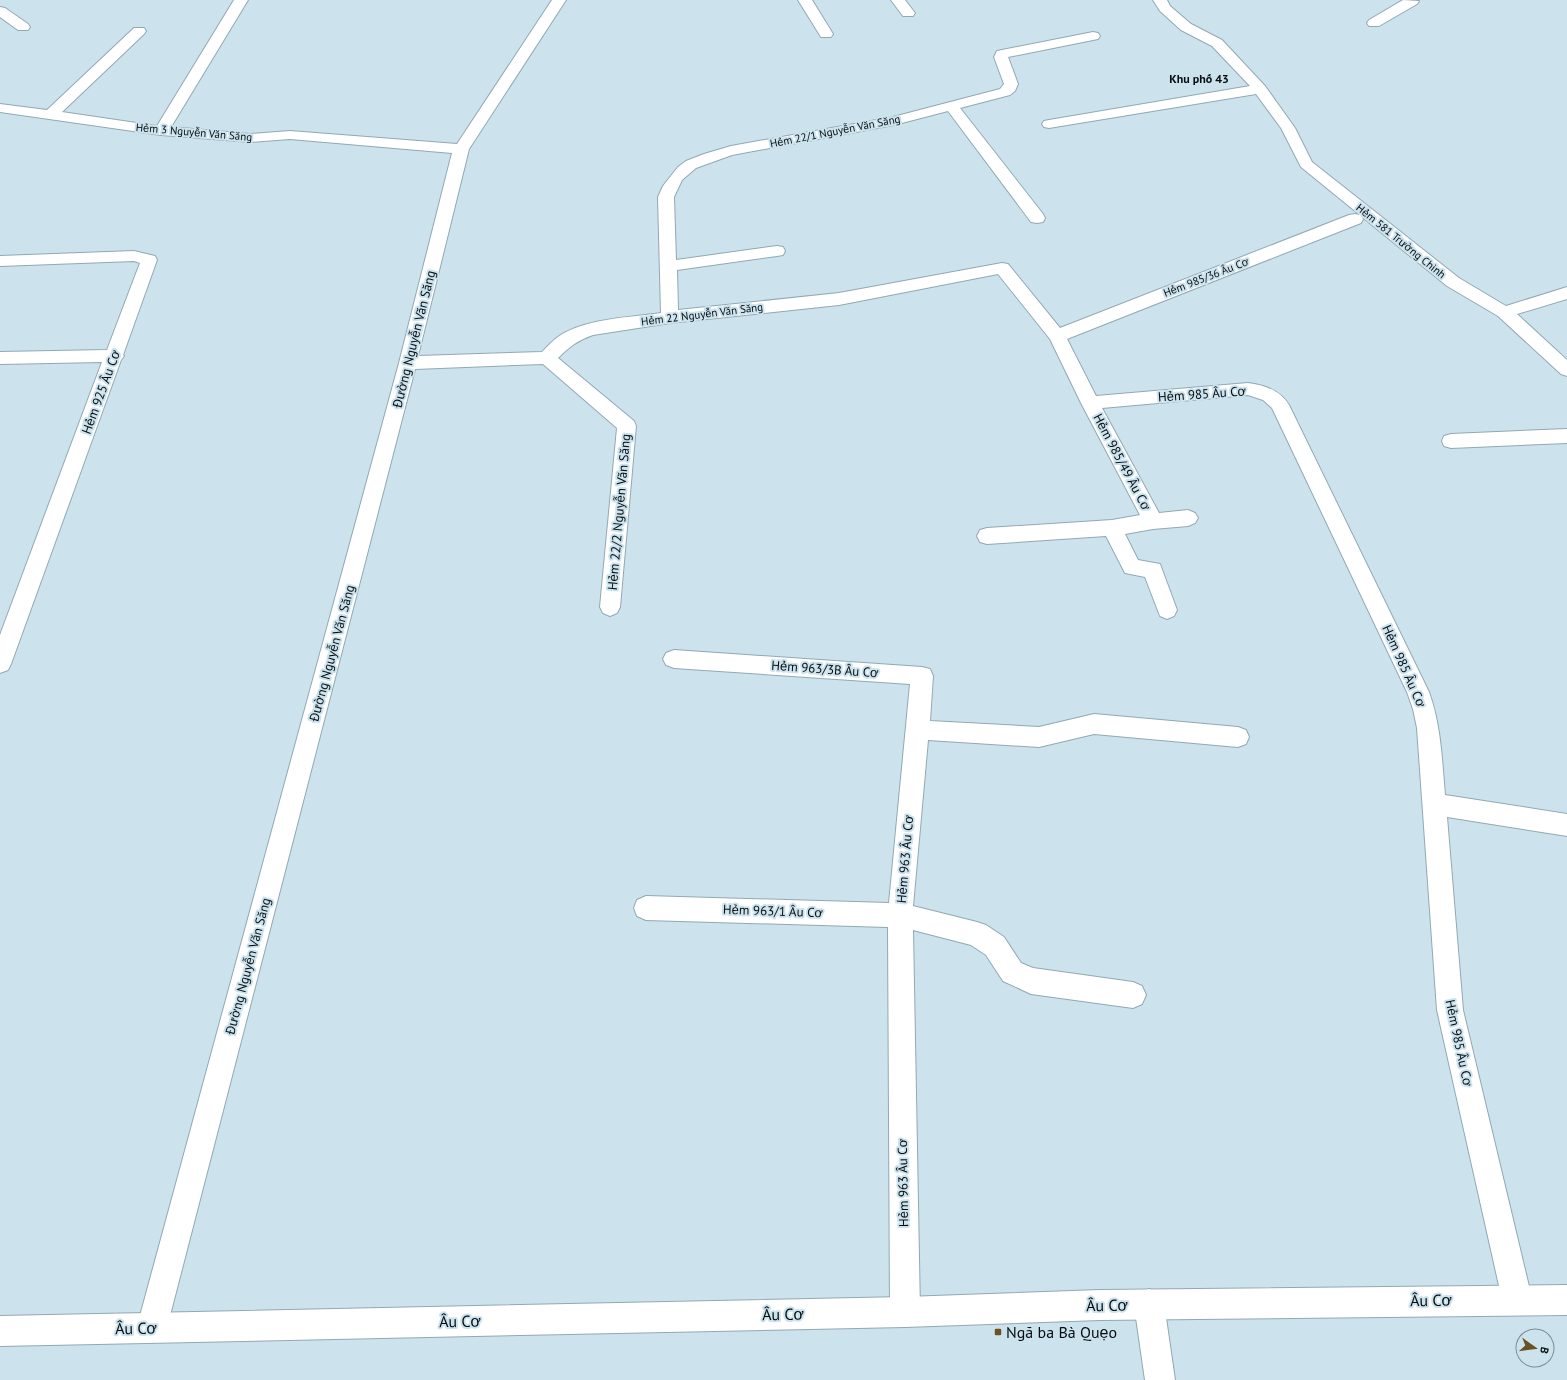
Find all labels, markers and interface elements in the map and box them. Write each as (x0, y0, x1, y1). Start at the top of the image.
district label: Khu phố 43 (1169, 71, 1229, 86)
street label: Hẻm 22/1 Nguyễn Văn Săng (769, 111, 902, 151)
street label: Hẻm 3 Nguyễn Văn Săng (135, 120, 253, 144)
street label: Hẻm 581 Trường Chinh (1353, 201, 1449, 281)
street label: Hẻm 985/36 Âu Cơ (1161, 254, 1251, 300)
street label: Đường Nguyễn Văn Săng (388, 269, 439, 410)
street label: Hẻm 22 Nguyễn Văn Săng (640, 300, 764, 328)
street label: Hẻm 925 Âu Cơ (78, 347, 124, 436)
street label: Hẻm 985 Âu Cơ (1157, 382, 1247, 406)
street label: Hẻm 985/49 Âu Cơ (1089, 411, 1155, 514)
street label: Hẻm 22/2 Nguyễn Văn Săng (604, 433, 634, 591)
street label: Đường Nguyễn Văn Săng (305, 583, 358, 724)
street label: Hẻm 985 Âu Cơ (1378, 622, 1430, 710)
street label: Hẻm 963/3B Âu Cơ (771, 657, 880, 681)
street label: Hẻm 963 Âu Cơ (893, 814, 917, 904)
street label: Đường Nguyễn Văn Săng (221, 896, 274, 1037)
street label: Hẻm 963/1 Âu Cơ (723, 901, 824, 921)
street label: Hẻm 985 Âu Cơ (1442, 998, 1477, 1088)
street label: Hẻm 963 Âu Cơ (894, 1138, 912, 1227)
street label: Âu Cơ (1410, 1290, 1453, 1310)
street label: Âu Cơ (1086, 1295, 1129, 1315)
street label: Âu Cơ (762, 1304, 805, 1324)
street label: Âu Cơ (439, 1311, 482, 1331)
street label: Âu Cơ (115, 1318, 158, 1338)
place label: Ngã ba Bà Quẹo (1006, 1322, 1117, 1342)
marker: Ngã ba Bà Quẹo (993, 1327, 1003, 1337)
north arrow (1515, 1328, 1555, 1368)
text: B (1537, 1346, 1552, 1356)

